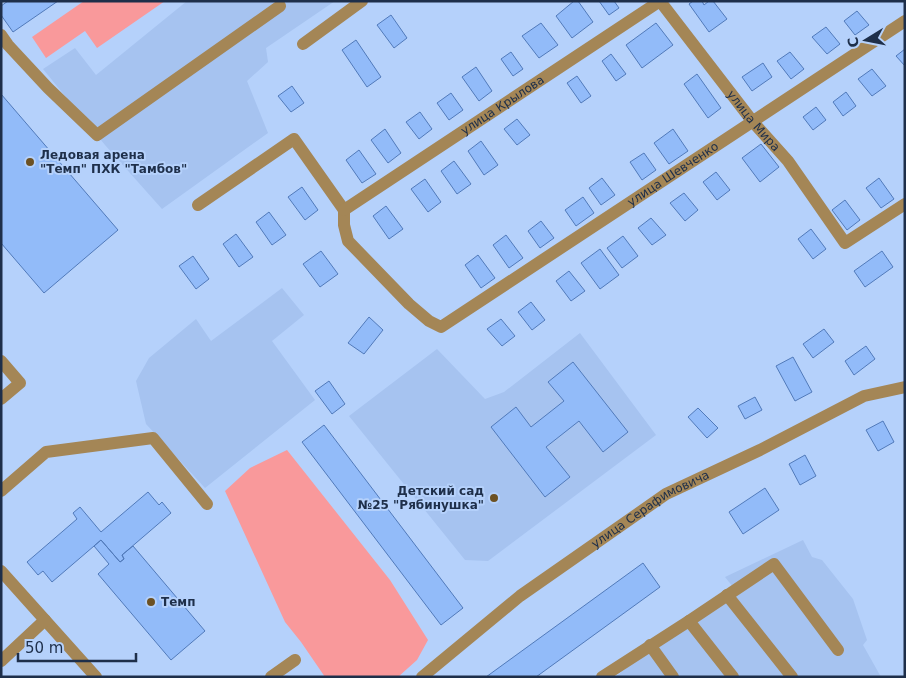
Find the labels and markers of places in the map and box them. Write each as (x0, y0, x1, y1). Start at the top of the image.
place label: Ледовая арена "Темп" ПХК "Тамбов" (40, 148, 187, 176)
marker: Ледовая арена "Темп" ПХК "Тамбов" (24, 156, 36, 168)
place label: Детский сад №25 "Рябинушка" (358, 484, 484, 512)
marker: Детский сад №25 "Рябинушка" (488, 492, 500, 504)
place label: Темп (161, 595, 195, 609)
marker: Темп (145, 596, 157, 608)

